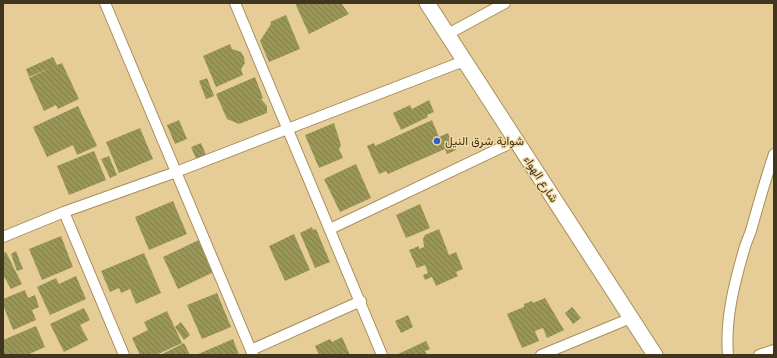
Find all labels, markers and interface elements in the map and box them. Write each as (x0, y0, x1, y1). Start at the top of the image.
place label: شواية شرق النيل (445, 133, 524, 149)
marker: شواية شرق النيل (432, 136, 442, 146)
street label: شارع الهواء (519, 153, 562, 206)

